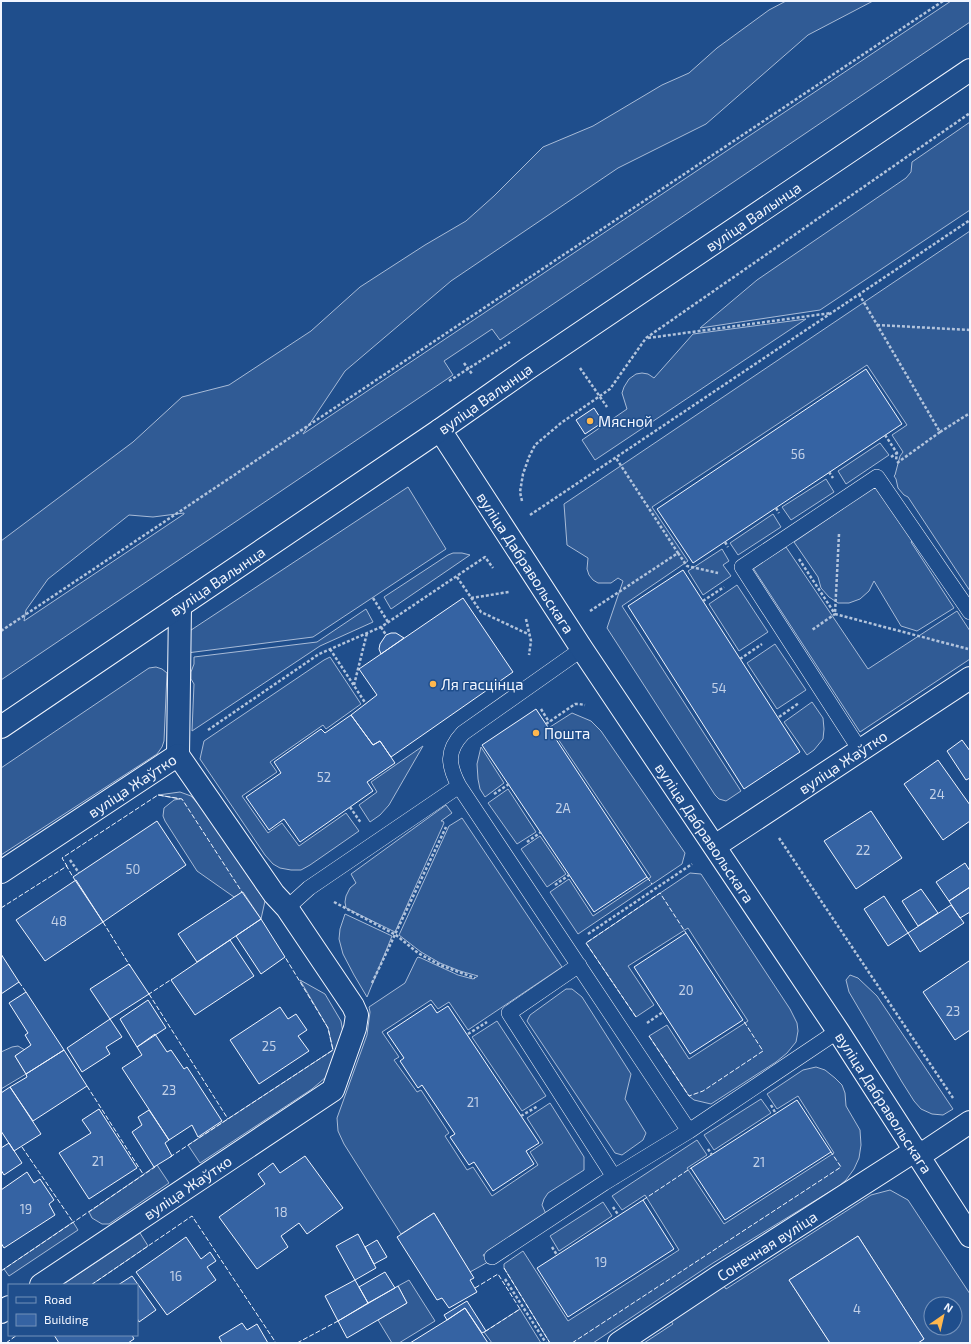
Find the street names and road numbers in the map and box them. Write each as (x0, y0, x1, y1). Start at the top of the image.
street label: вуліца Валынца (702, 178, 804, 255)
street label: вуліца Валынца (434, 359, 536, 438)
street label: вуліца Дабравольскага (474, 489, 578, 637)
street label: вуліца Валынца (166, 542, 268, 619)
street label: вуліца Жаўтко (795, 726, 890, 797)
street label: вуліца Жаўтко (84, 750, 180, 821)
street label: вуліца Дабравольскага (652, 759, 758, 906)
street label: вуліца Дабравольскага (832, 1028, 936, 1177)
street label: вуліца Жаўтко (140, 1151, 235, 1223)
street label: Сонечная вуліца (713, 1207, 820, 1284)

